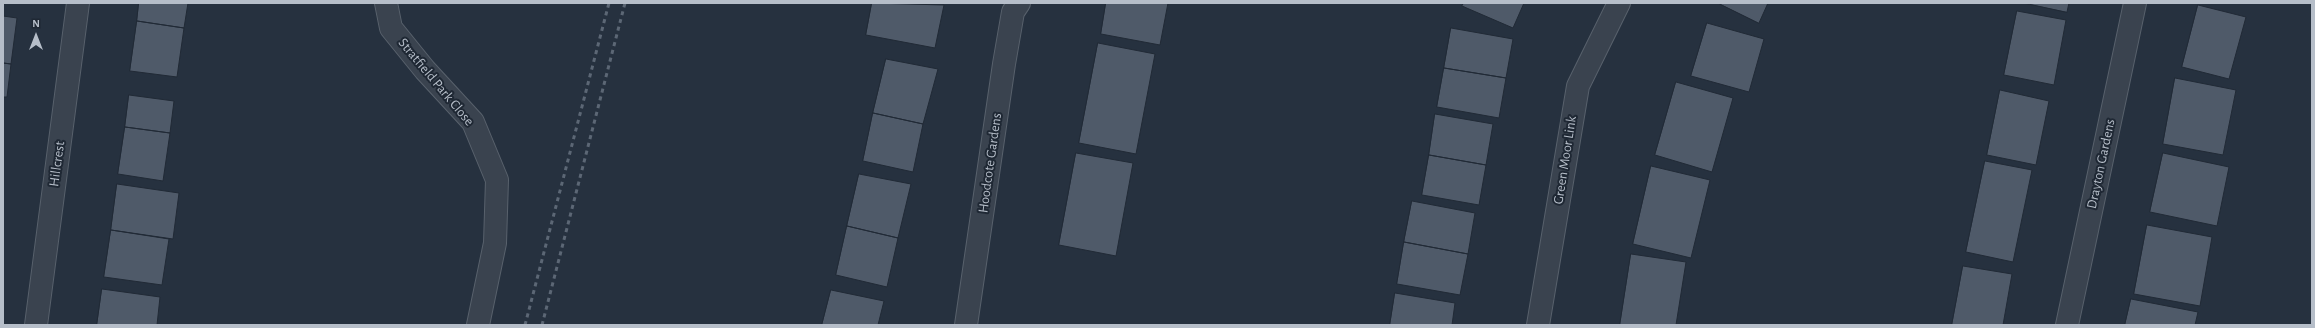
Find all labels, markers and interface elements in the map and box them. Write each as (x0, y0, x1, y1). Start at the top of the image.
north arrow (16, 16, 56, 56)
text: N (32, 18, 40, 29)
street label: Stratfield Park Close (394, 35, 478, 129)
street label: Hoodcote Gardens (975, 112, 1005, 214)
street label: Green Moor Link (1550, 115, 1580, 205)
street label: Drayton Gardens (2083, 118, 2119, 210)
street label: Hillcrest (45, 140, 69, 188)

